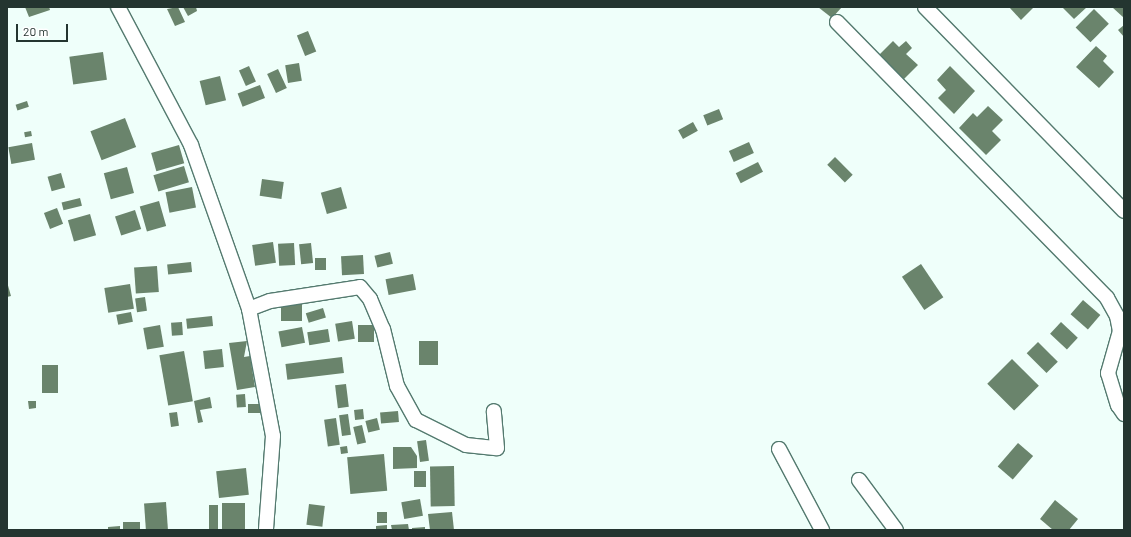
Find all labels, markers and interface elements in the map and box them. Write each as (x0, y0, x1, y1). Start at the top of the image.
scale bar (18, 16, 70, 42)
text: 20 m (23, 24, 49, 38)

